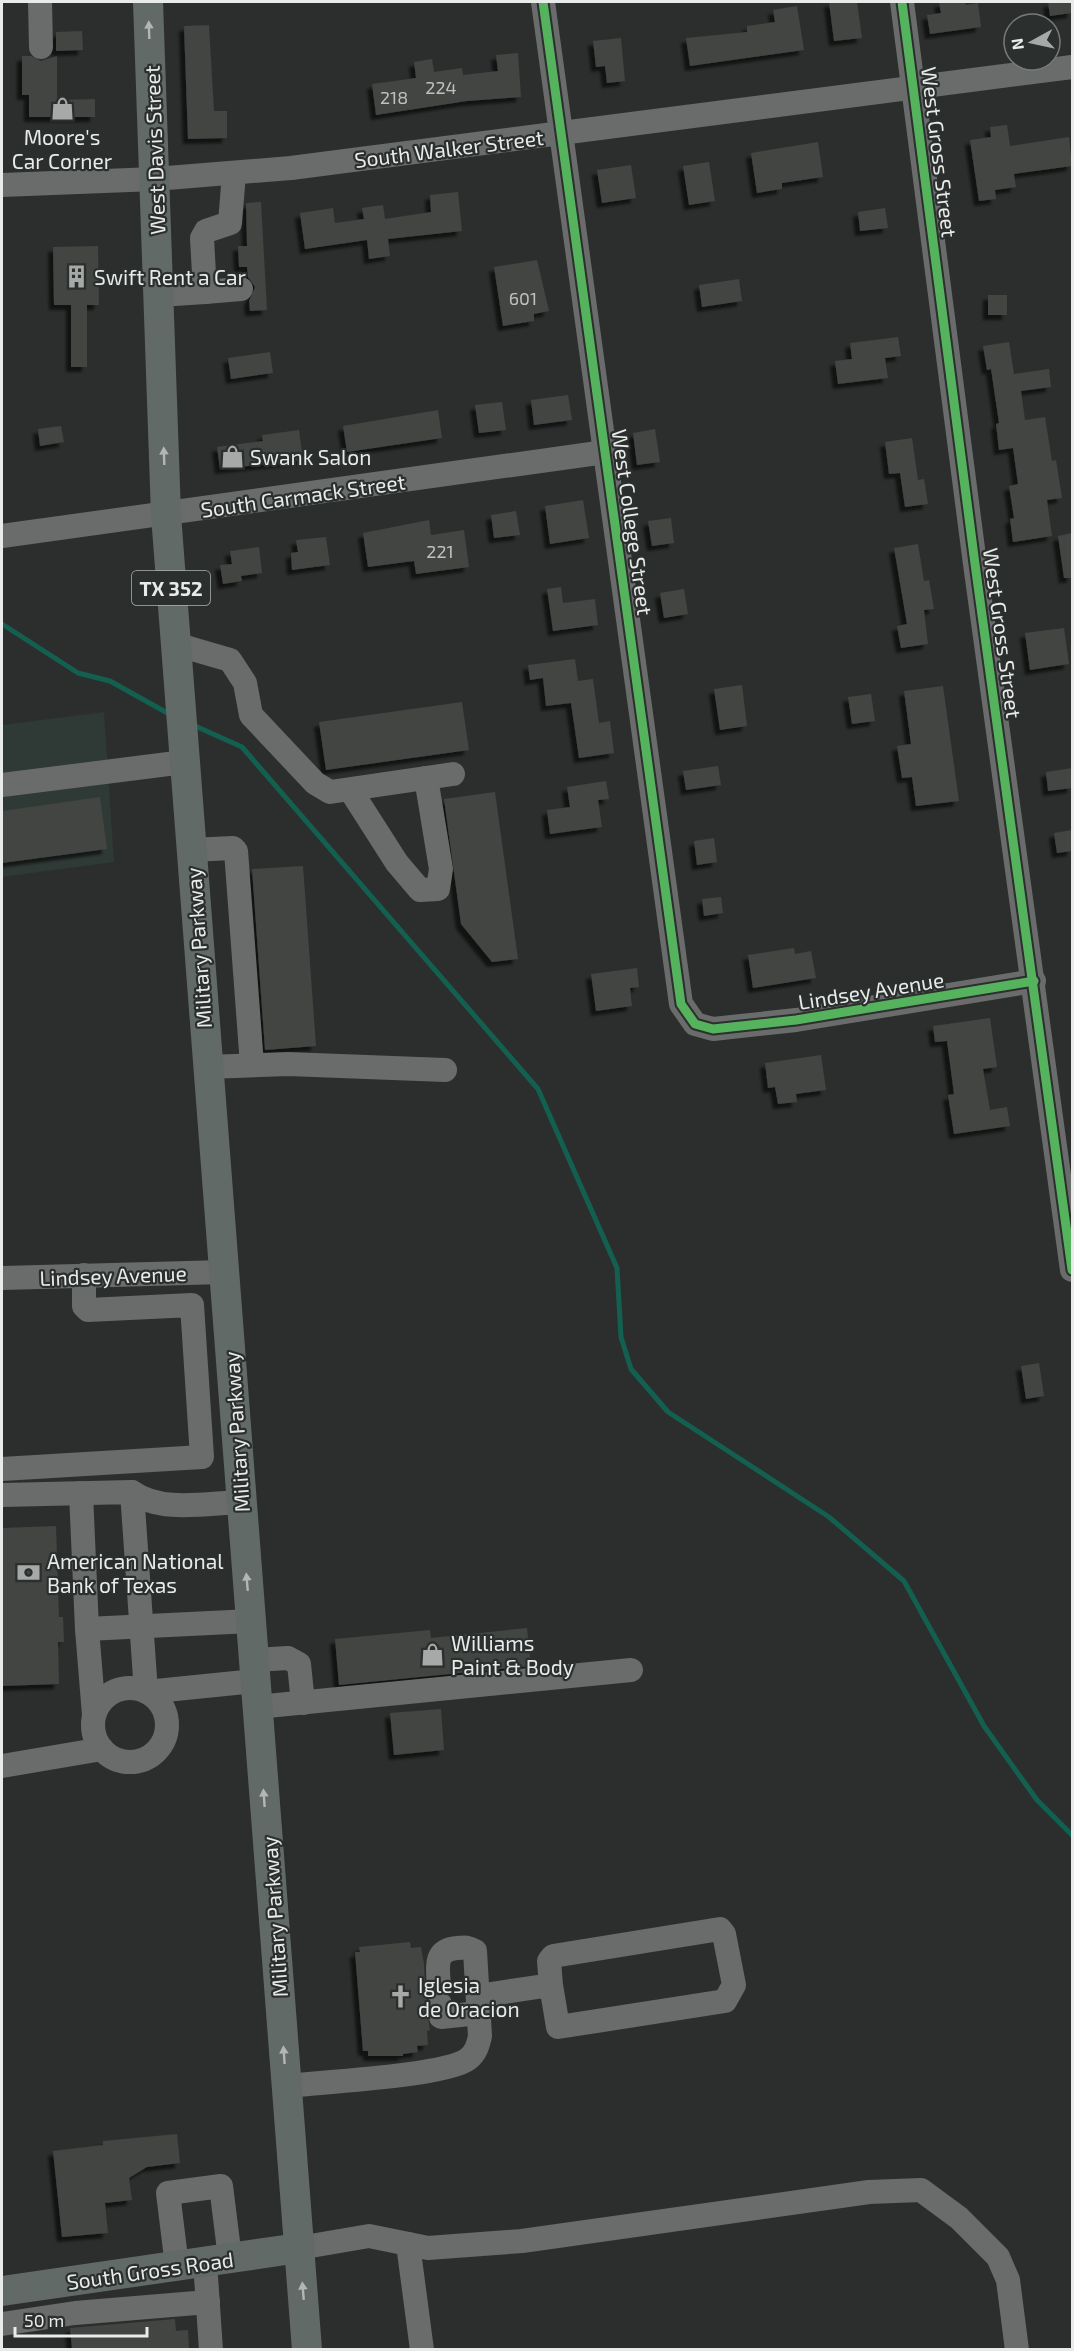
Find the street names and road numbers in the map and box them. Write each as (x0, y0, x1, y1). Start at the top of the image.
street label: West Davis Street (139, 65, 169, 235)
street label: West Gross Street (917, 65, 963, 239)
street label: South Walker Street (353, 124, 545, 172)
street label: West College Street (608, 427, 658, 617)
street label: South Carmack Street (199, 468, 407, 522)
street label: West Gross Street (979, 546, 1027, 720)
road number: TX 352 (132, 571, 210, 605)
street label: Military Parkway (180, 867, 216, 1029)
street label: Lindsey Avenue (796, 966, 946, 1014)
street label: Lindsey Avenue (39, 1260, 187, 1290)
street label: Military Parkway (218, 1351, 254, 1513)
street label: Military Parkway (256, 1836, 292, 1998)
street label: South Gross Road (65, 2246, 235, 2294)

